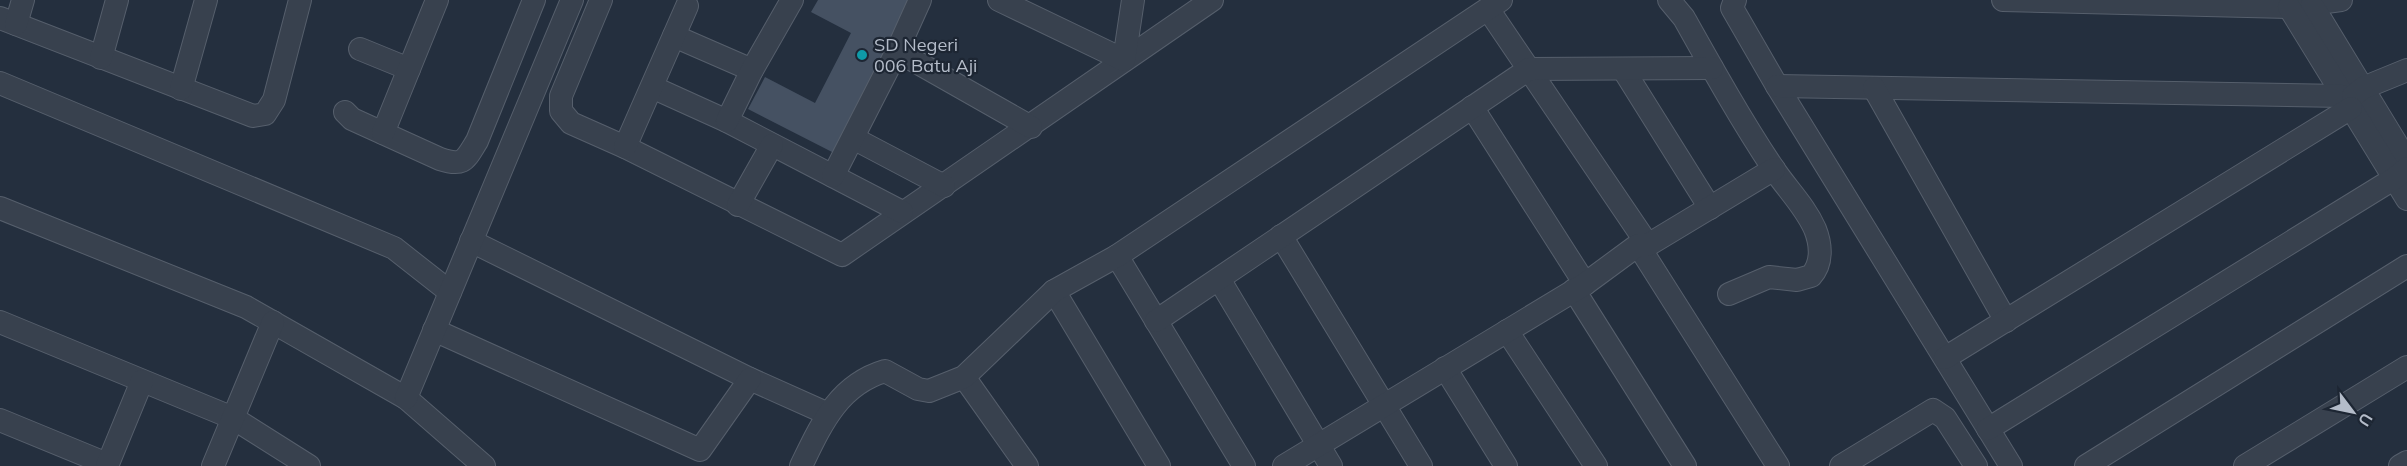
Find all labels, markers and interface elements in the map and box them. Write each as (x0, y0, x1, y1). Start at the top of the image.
place label: SD Negeri 006 Batu Aji (874, 33, 977, 77)
marker: SD Negeri 006 Batu Aji (855, 48, 869, 62)
north arrow (2323, 382, 2383, 442)
text: U (2354, 410, 2377, 430)

